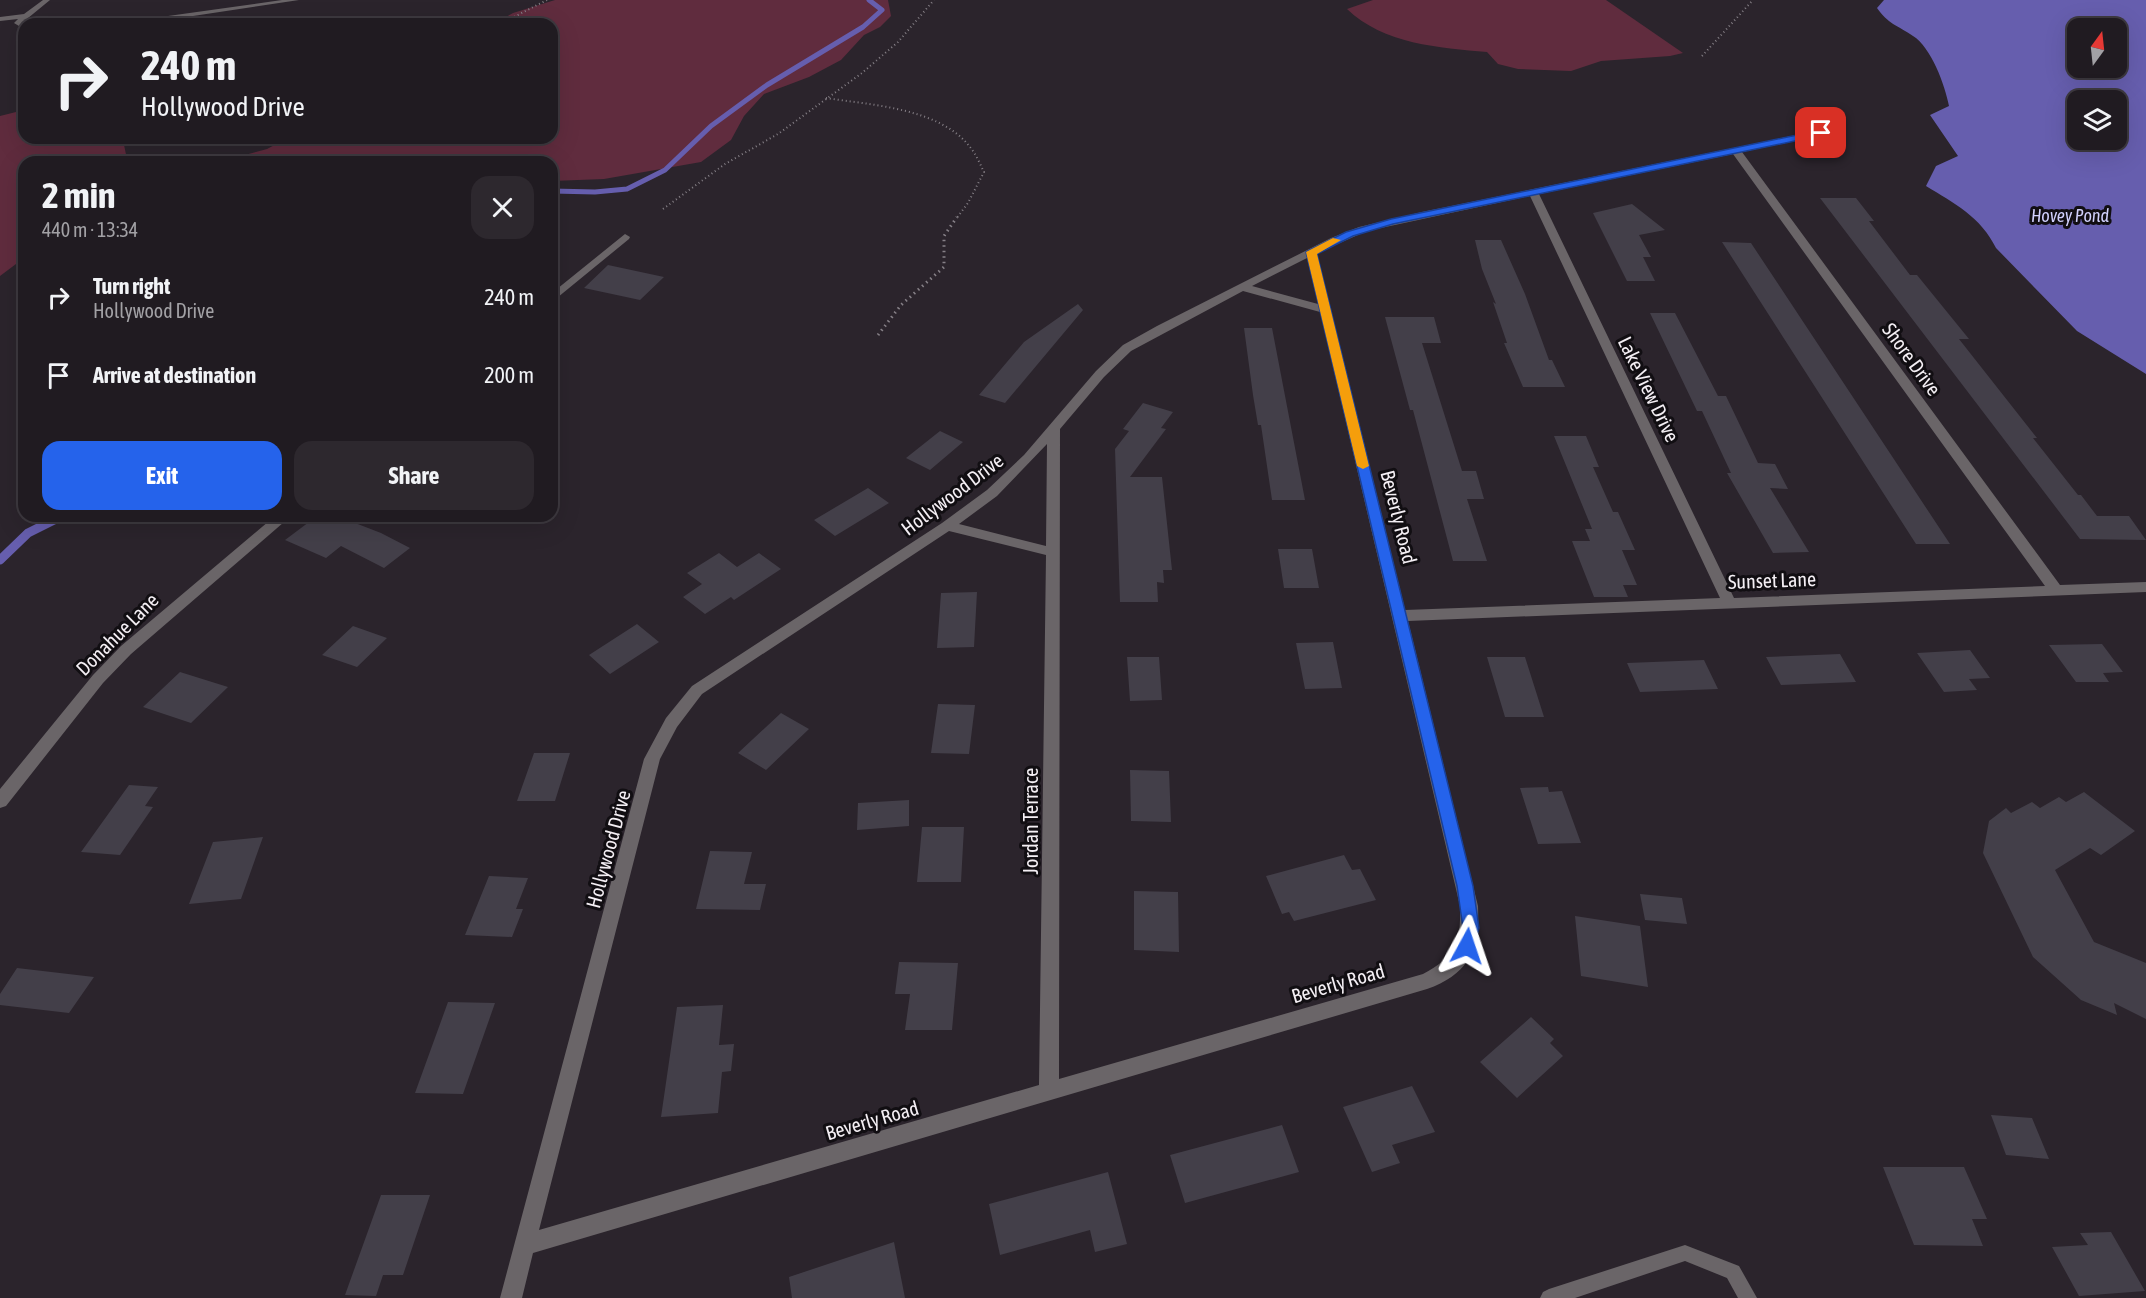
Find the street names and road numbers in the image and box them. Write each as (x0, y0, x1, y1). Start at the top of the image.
street label: Shore Drive (1878, 318, 1946, 400)
street label: Lake View Drive (1614, 333, 1684, 445)
street label: Hollywood Drive (897, 448, 1007, 540)
street label: Beverly Road (1376, 468, 1422, 566)
street label: Sunset Lane (1728, 567, 1816, 593)
street label: Donahue Lane (71, 588, 163, 680)
street label: Jordan Terrace (1019, 768, 1042, 874)
street label: Hollywood Drive (581, 787, 635, 911)
street label: Beverly Road (1289, 959, 1387, 1007)
street label: Beverly Road (823, 1096, 921, 1144)

